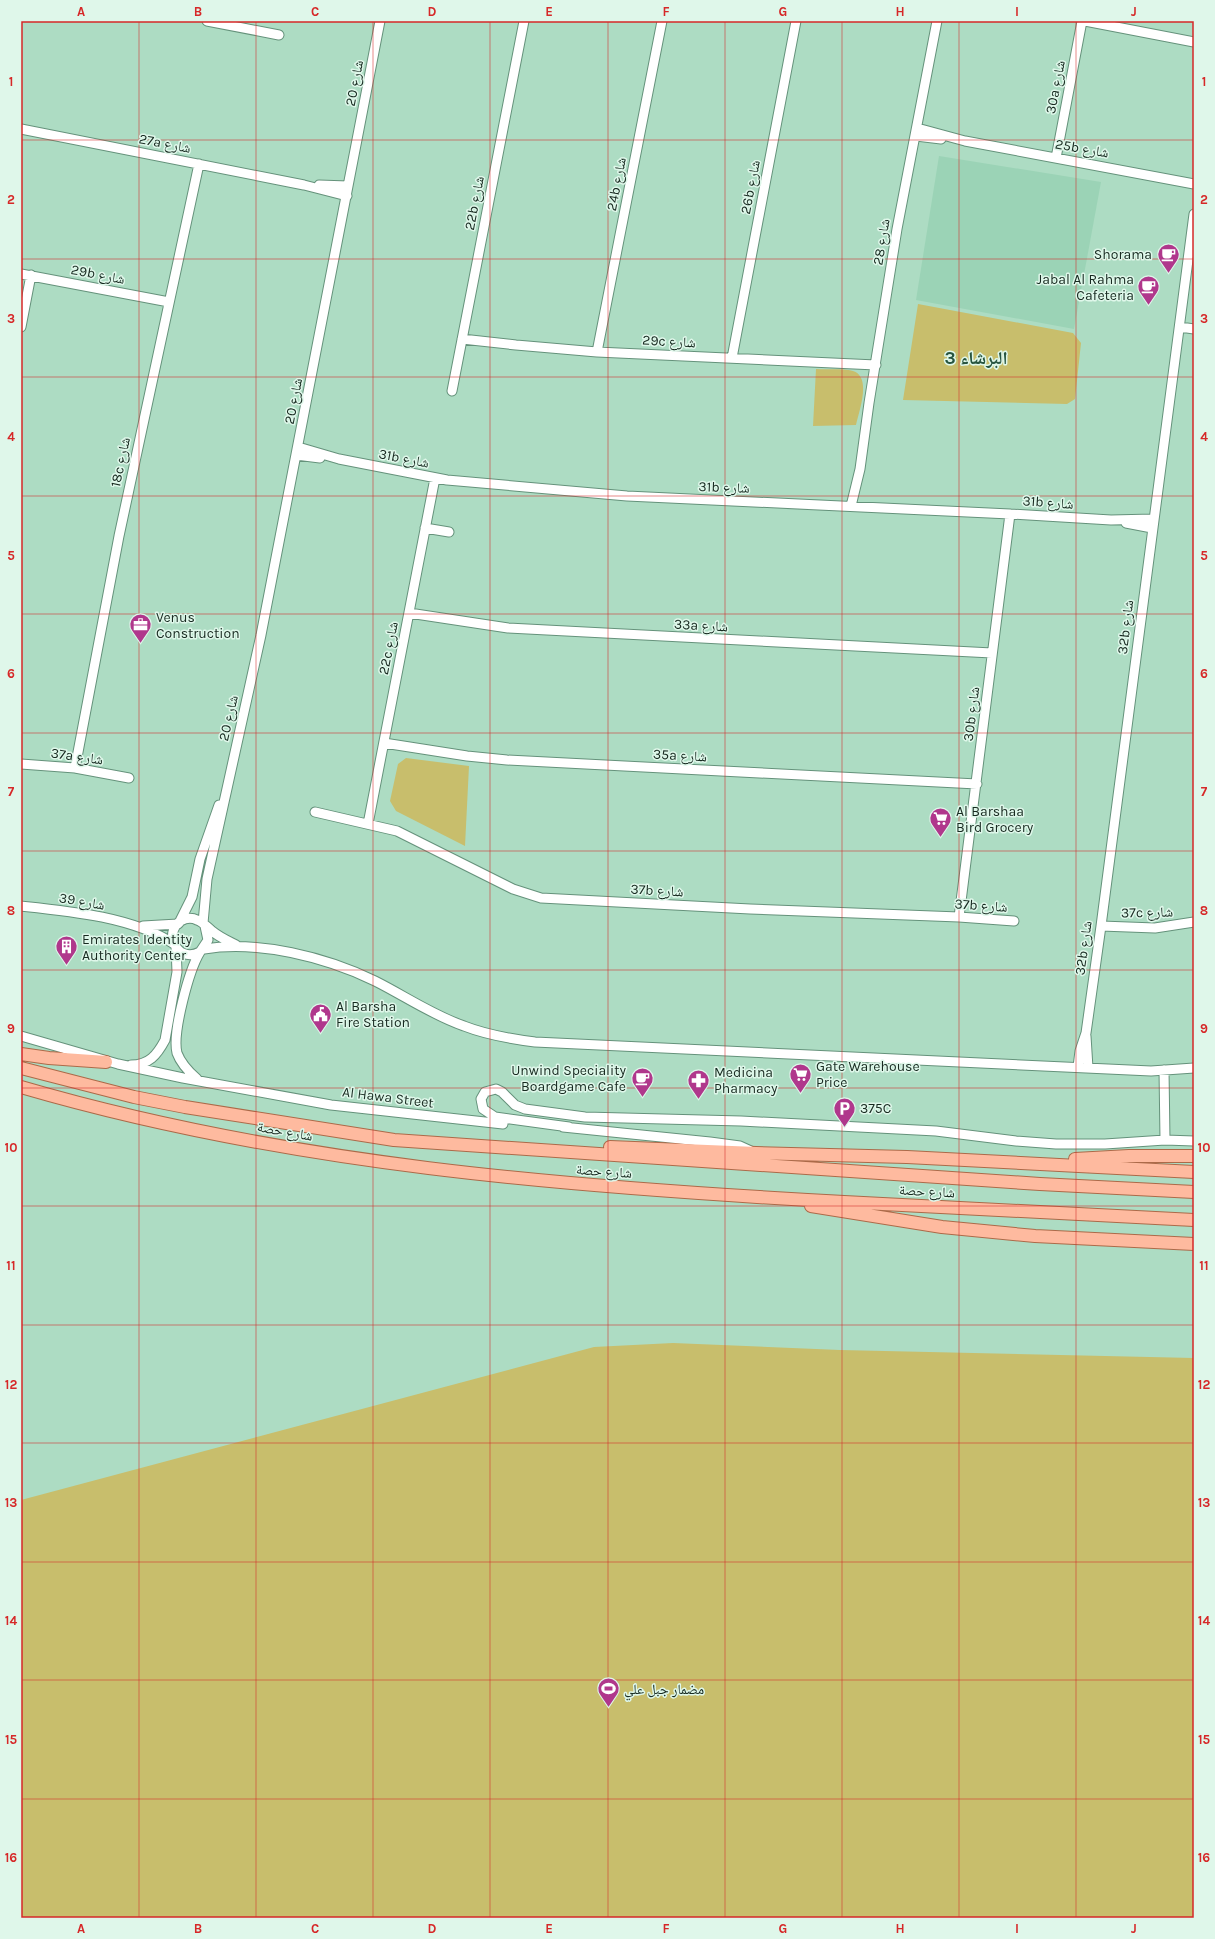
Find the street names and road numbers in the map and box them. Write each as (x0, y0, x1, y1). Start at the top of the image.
street label: شارع 20 (342, 59, 368, 108)
street label: 30a شارع (1042, 59, 1070, 116)
street label: 27a شارع (137, 130, 192, 158)
street label: 25b شارع (1054, 135, 1110, 163)
street label: 24b شارع (603, 156, 631, 213)
street label: 26b شارع (737, 159, 765, 216)
street label: 22b شارع (461, 175, 489, 232)
street label: شارع 28 (869, 218, 895, 267)
street label: 29b شارع (69, 261, 126, 289)
street label: 29c شارع (642, 332, 696, 352)
street label: شارع 20 (281, 377, 307, 426)
street label: 18c شارع (107, 436, 135, 489)
street label: 31b شارع (377, 445, 431, 473)
street label: 31b شارع (698, 478, 750, 498)
street label: 31b شارع (1022, 492, 1074, 514)
street label: 32b شارع (1114, 599, 1138, 655)
street label: 33a شارع (673, 616, 728, 636)
street label: 22c شارع (375, 620, 403, 676)
street label: 30b شارع (960, 686, 984, 742)
street label: شارع 20 (215, 694, 243, 743)
street label: 37a شارع (50, 744, 104, 770)
street label: 35a شارع (653, 746, 707, 766)
street label: 37b شارع (630, 881, 684, 901)
street label: شارع 39 (57, 889, 106, 915)
street label: 37b شارع (954, 895, 1008, 917)
street label: 37c شارع (1121, 904, 1173, 922)
street label: 32b شارع (1071, 920, 1097, 976)
street label: Al Hawa Street (341, 1083, 435, 1112)
street label: شارع حصة (256, 1118, 314, 1146)
street label: شارع حصة (575, 1161, 633, 1183)
street label: شارع حصة (898, 1182, 955, 1202)

